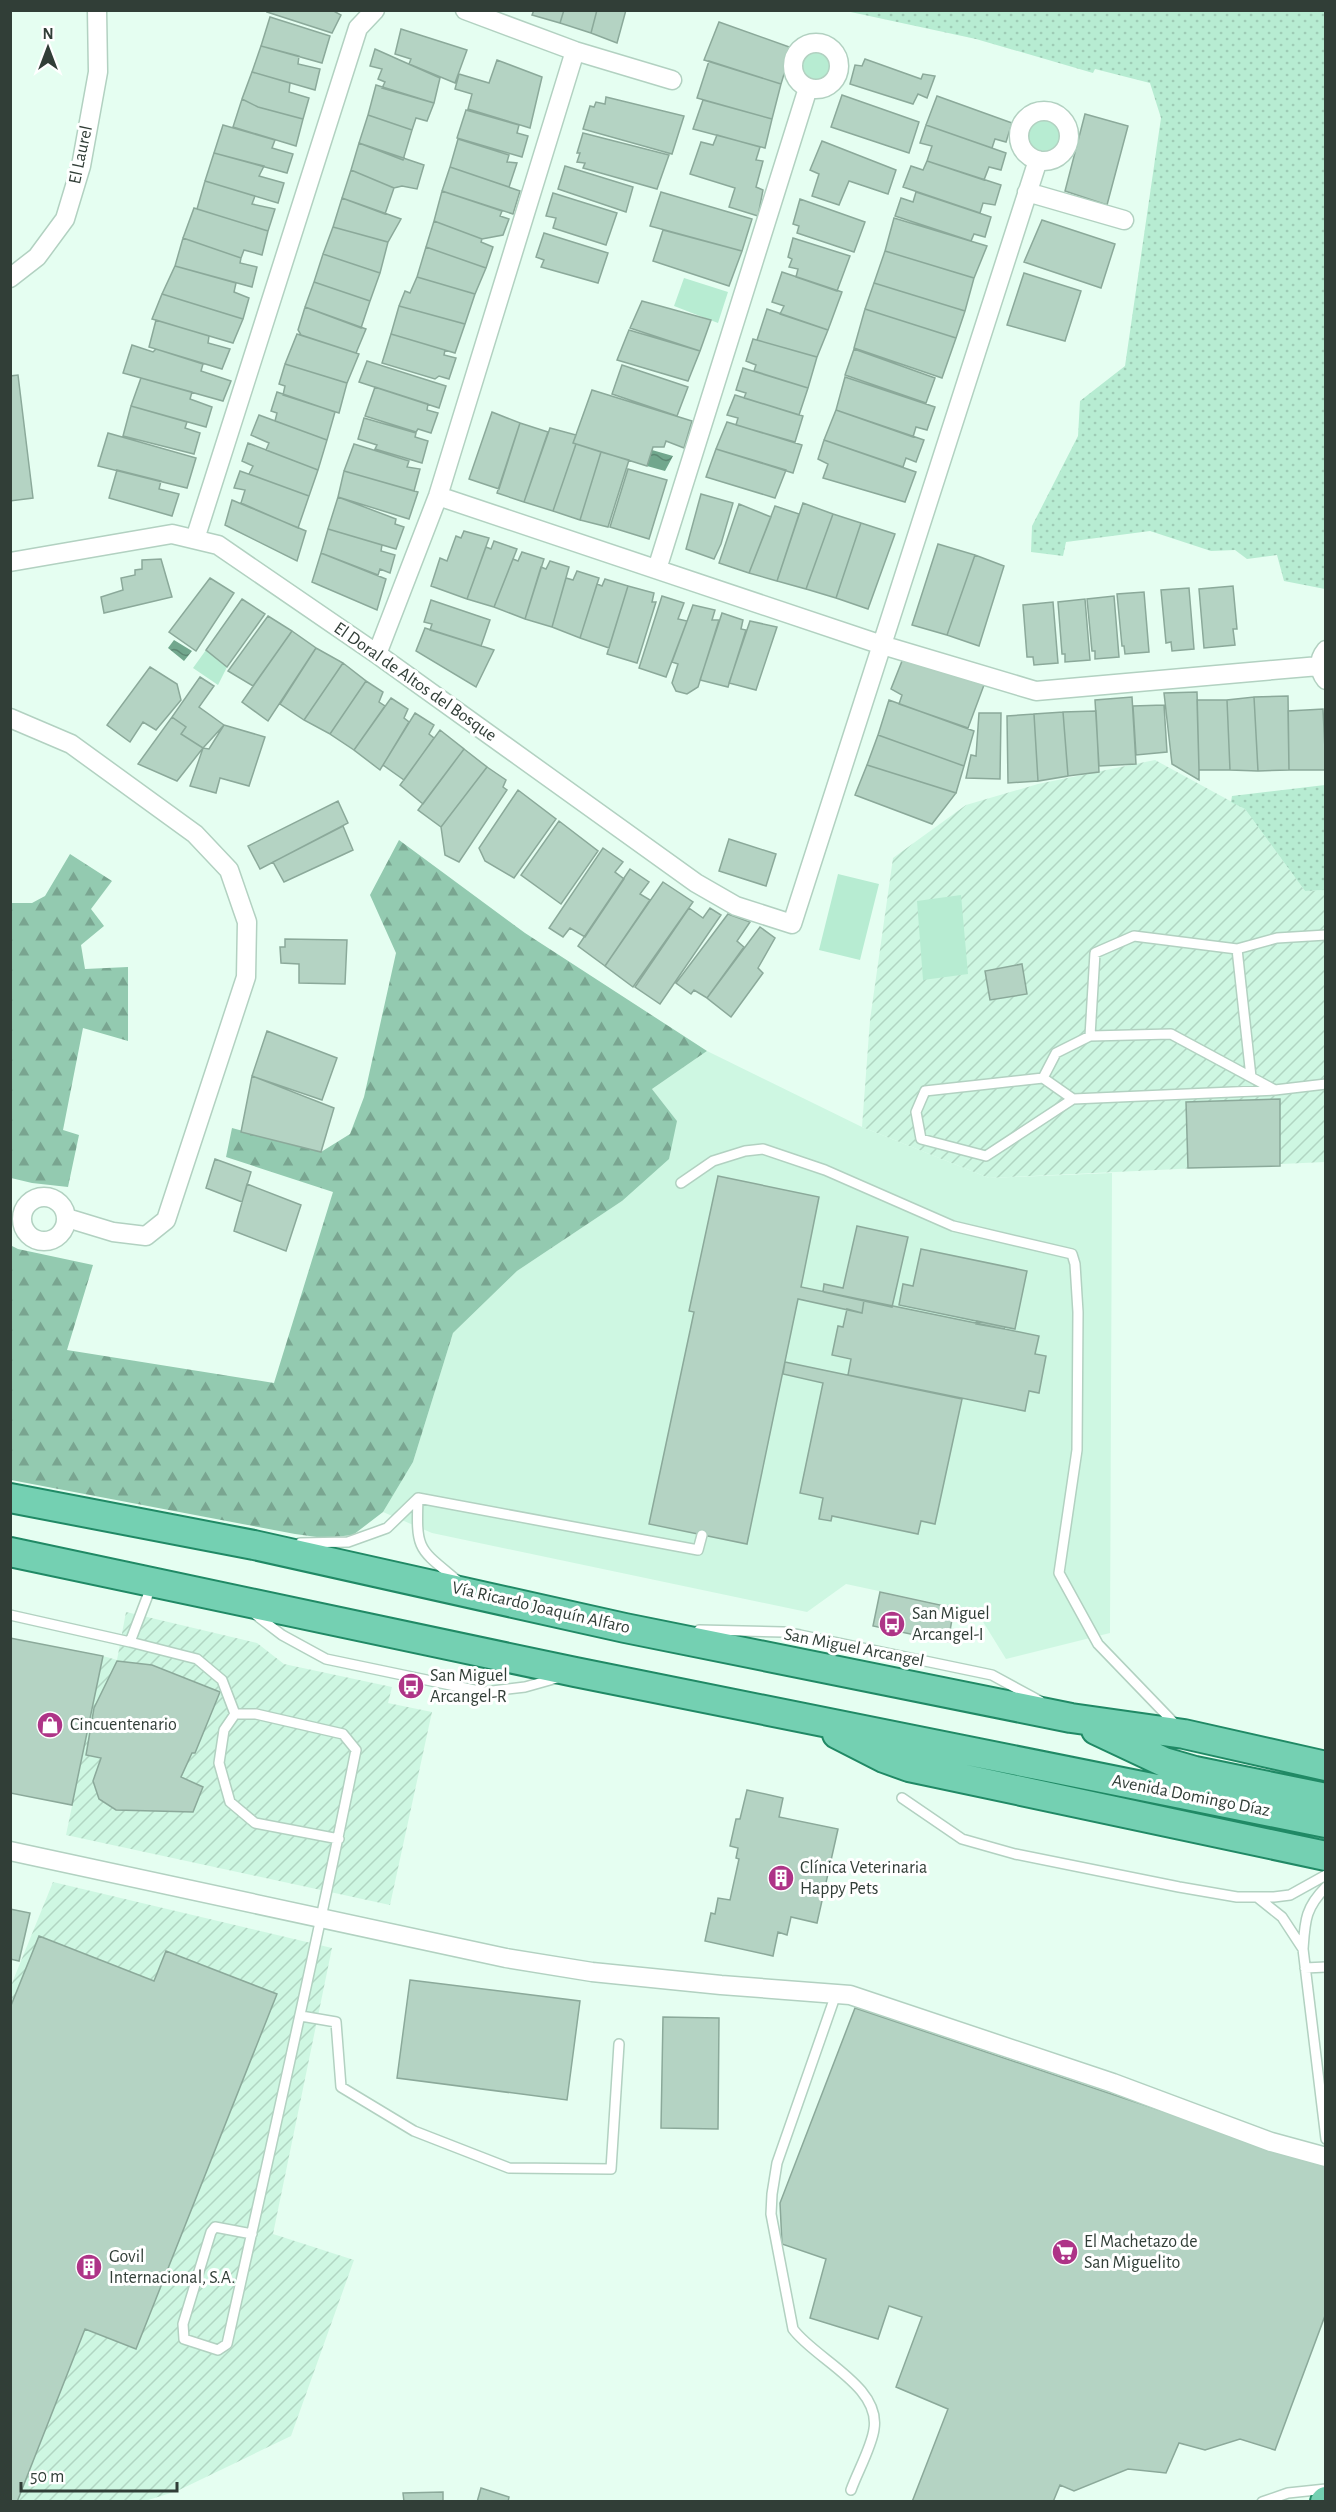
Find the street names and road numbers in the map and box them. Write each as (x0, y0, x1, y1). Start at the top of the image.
street label: El Laurel (66, 124, 96, 186)
street label: El Doral de Altos del Bosque (330, 619, 500, 745)
street label: Vía Ricardo Joaquín Alfaro (450, 1579, 632, 1637)
street label: San Miguel Arcangel (782, 1626, 926, 1670)
street label: Avenida Domingo Díaz (1110, 1772, 1272, 1820)

